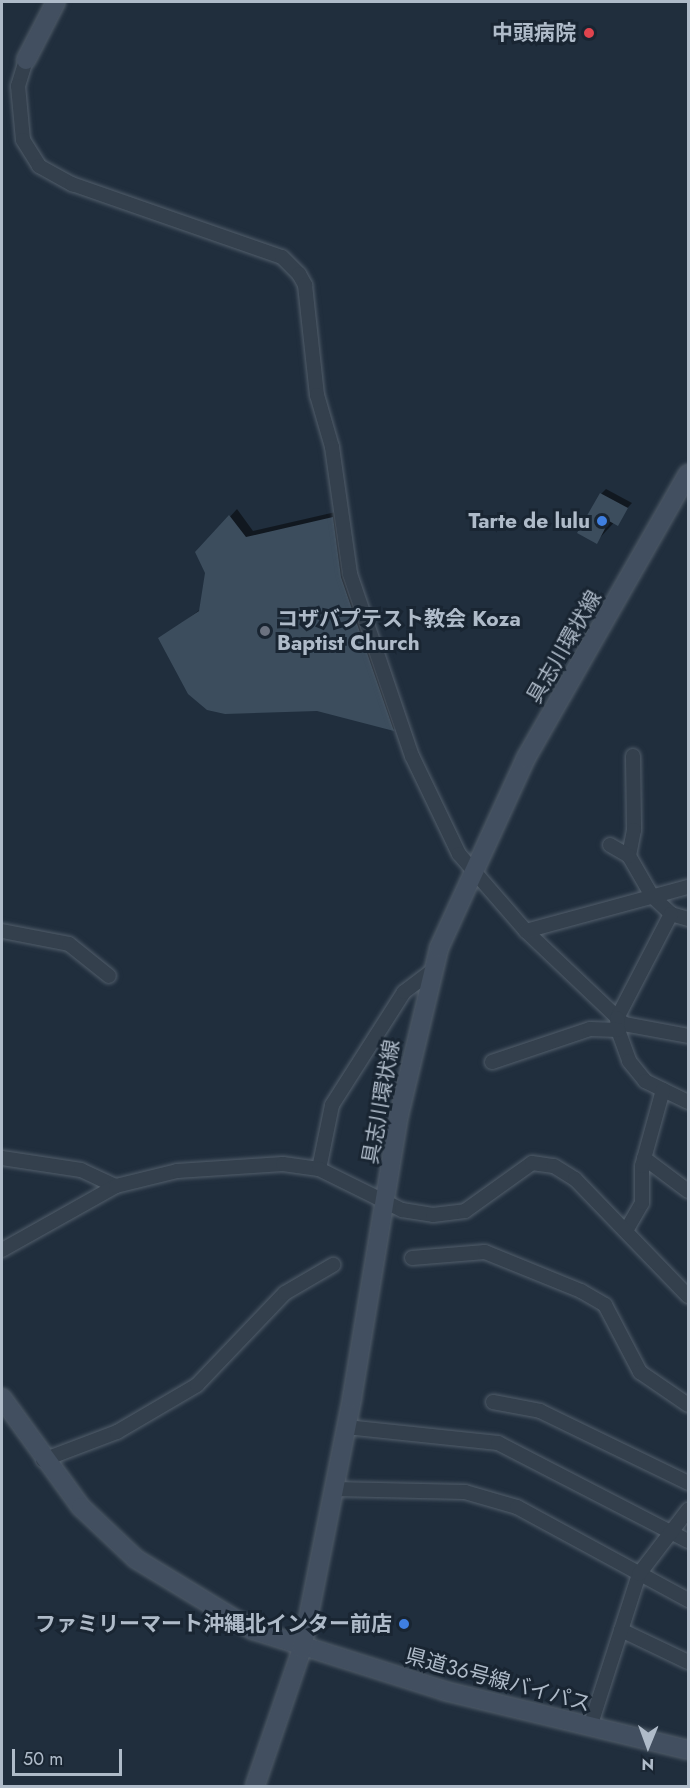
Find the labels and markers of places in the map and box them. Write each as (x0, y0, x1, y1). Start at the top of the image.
place label: 中頭病院 (492, 20, 576, 46)
marker: 中頭病院 (580, 24, 598, 42)
place label: Tarte de lulu (469, 508, 590, 534)
marker: Tarte de lulu (595, 514, 609, 528)
place label: コザバプテスト教会 Koza Baptist Church (277, 606, 521, 656)
marker: コザバプテスト教会 Koza Baptist Church (258, 624, 272, 638)
place label: ファミリーマート沖縄北インター前店 (35, 1611, 392, 1637)
marker: ファミリーマート沖縄北インター前店 (397, 1617, 411, 1631)

